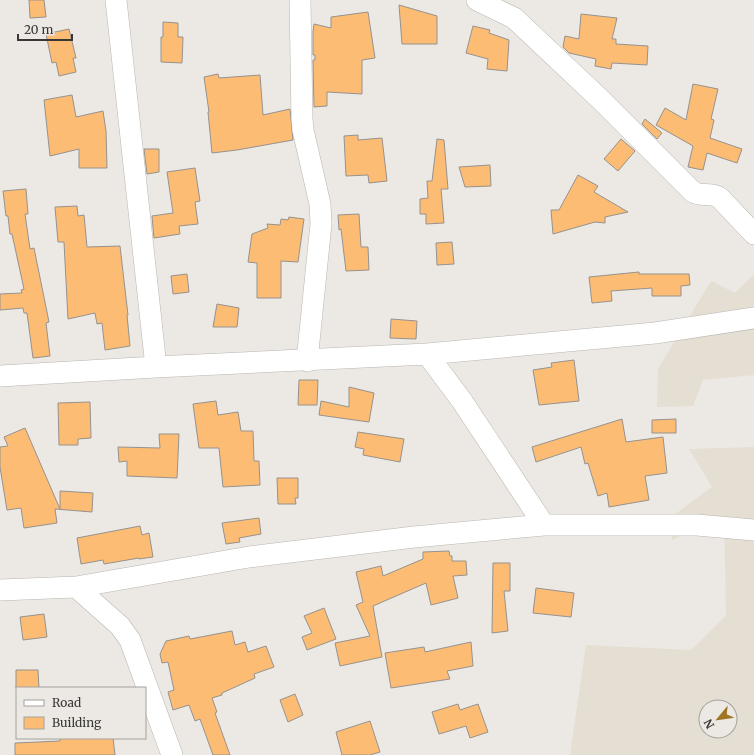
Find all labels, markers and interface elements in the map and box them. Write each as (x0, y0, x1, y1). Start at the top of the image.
scale bar (18, 16, 72, 42)
text: 20 m (24, 22, 53, 37)
legend (16, 687, 146, 739)
text: Road (52, 695, 81, 710)
north arrow (698, 699, 738, 739)
text: Building (52, 715, 102, 730)
text: N (701, 716, 717, 731)

